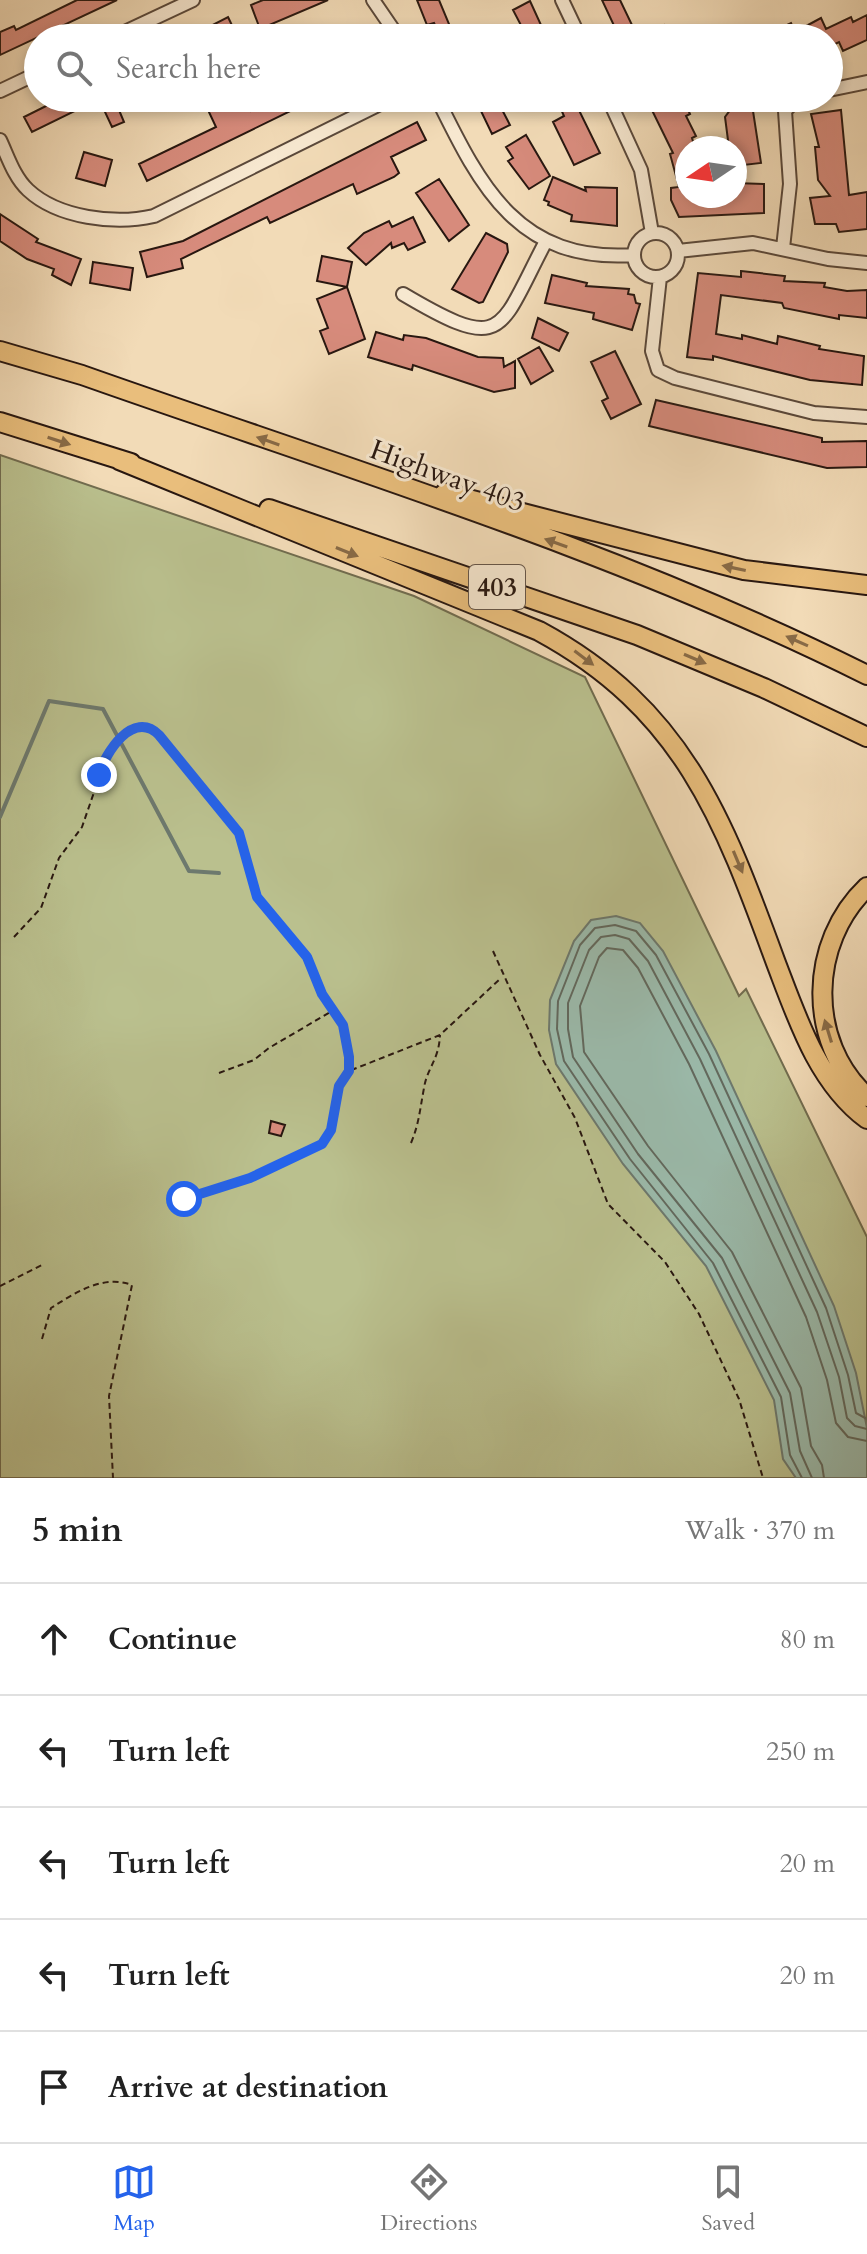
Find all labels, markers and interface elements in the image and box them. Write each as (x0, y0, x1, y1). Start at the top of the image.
search box (24, 24, 843, 112)
icon: search (52, 46, 96, 90)
text: Search here (116, 48, 261, 89)
north arrow (675, 136, 747, 208)
street label: Highway 403 (365, 430, 530, 522)
one-way arrow (255, 434, 279, 446)
one-way arrow (48, 436, 72, 448)
one-way arrow (544, 537, 568, 549)
one-way arrow (335, 546, 359, 559)
one-way arrow (722, 561, 747, 574)
road number: 403 (469, 565, 525, 609)
one-way arrow (785, 634, 809, 647)
one-way arrow (574, 649, 594, 665)
one-way arrow (683, 653, 707, 666)
route end (81, 757, 117, 793)
one-way arrow (732, 850, 745, 873)
one-way arrow (821, 1018, 834, 1042)
route start (166, 1181, 202, 1217)
text: 5 min (32, 1507, 123, 1553)
text: Walk · 370 m (685, 1513, 835, 1548)
icon: ahead (32, 1617, 76, 1661)
text: Continue (108, 1619, 237, 1660)
text: 80 m (779, 1622, 835, 1657)
icon: left (32, 1729, 76, 1773)
text: Turn left (108, 1731, 230, 1772)
text: 250 m (766, 1734, 835, 1769)
icon: left (32, 1841, 76, 1885)
text: Turn left (108, 1843, 230, 1884)
text: 20 m (779, 1846, 835, 1881)
icon: left (32, 1953, 76, 1997)
text: Turn left (108, 1955, 230, 1996)
text: 20 m (779, 1958, 835, 1993)
icon: arrive (32, 2065, 76, 2109)
text: Arrive at destination (108, 2067, 388, 2108)
tab: Map (112, 2160, 156, 2238)
tab: Directions (380, 2160, 477, 2238)
tab: Saved (702, 2160, 755, 2238)

